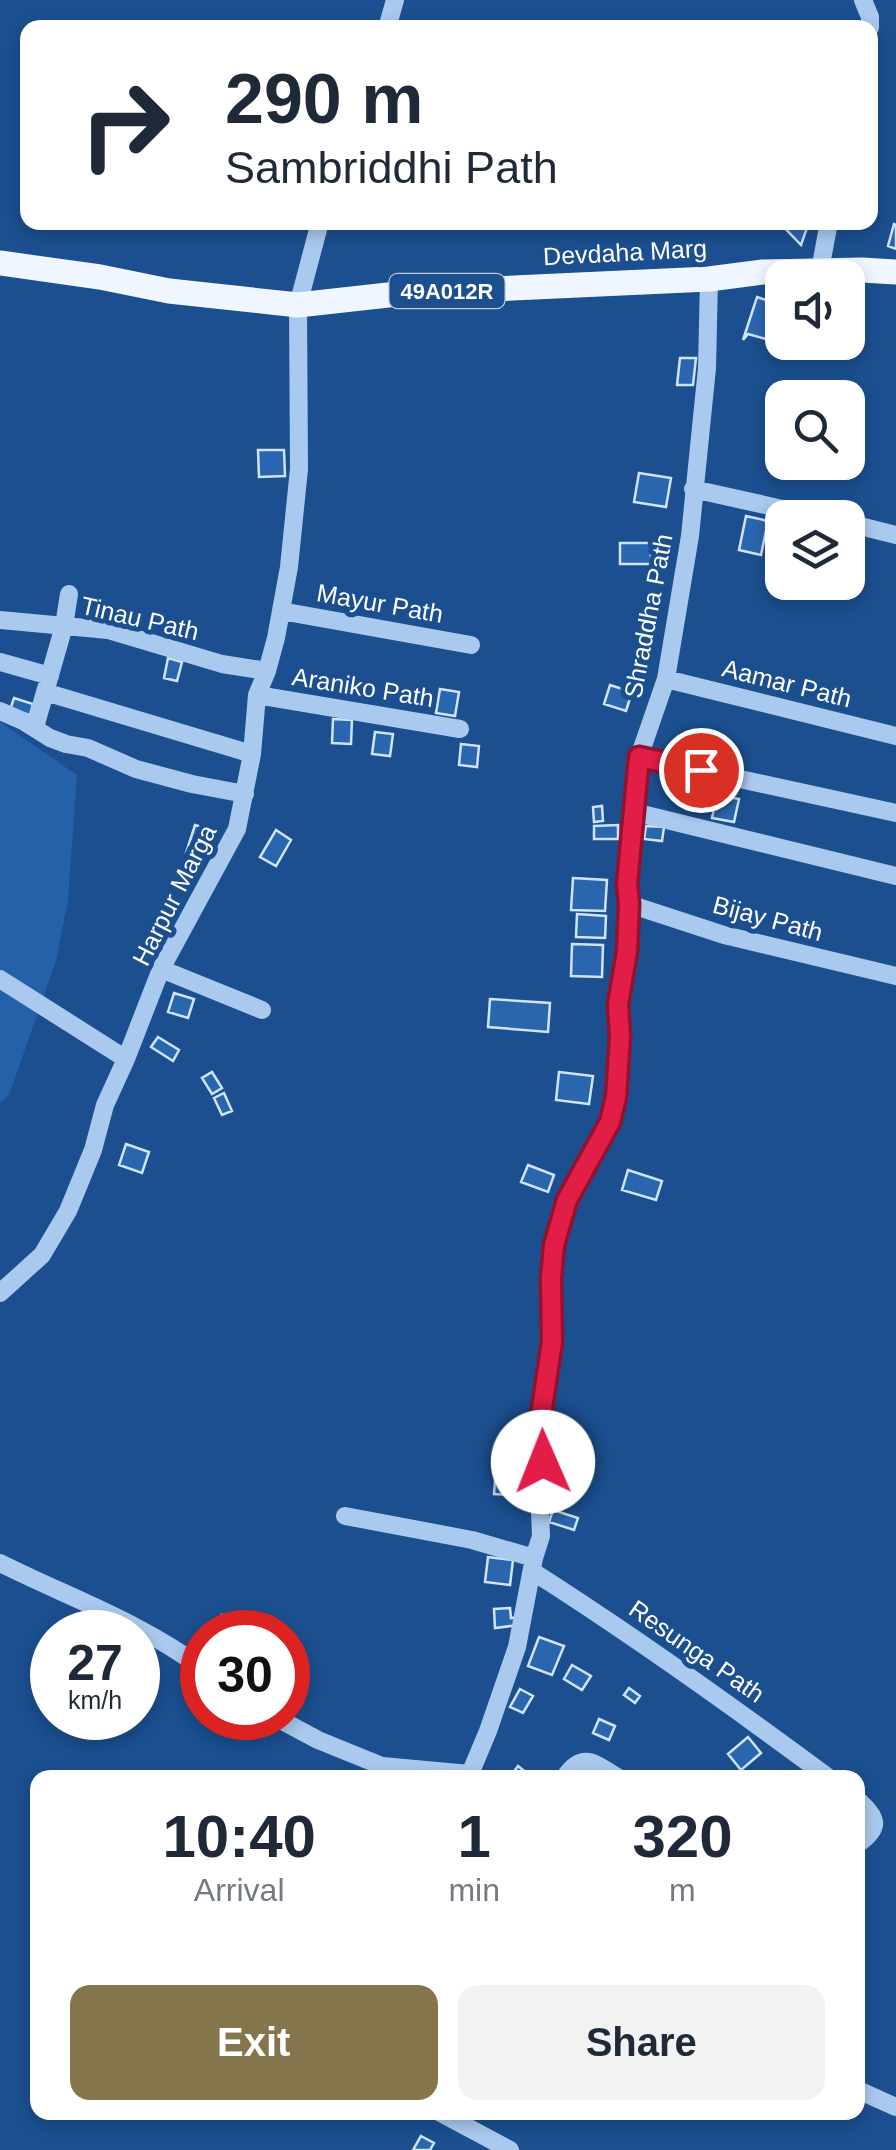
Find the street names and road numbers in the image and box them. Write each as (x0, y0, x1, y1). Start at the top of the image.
street label: Devdaha Marg (542, 234, 708, 270)
road number: 49A012R (390, 274, 504, 308)
street label: Shraddha Path (618, 531, 678, 701)
street label: Mayur Path (315, 578, 445, 628)
street label: Tinau Path (78, 591, 202, 645)
street label: Aamar Path (720, 653, 854, 713)
street label: Araniko Path (290, 662, 436, 712)
street label: Harpur Marga (127, 820, 222, 970)
street label: Bijay Path (710, 890, 826, 946)
street label: Resunga Path (624, 1594, 770, 1708)

